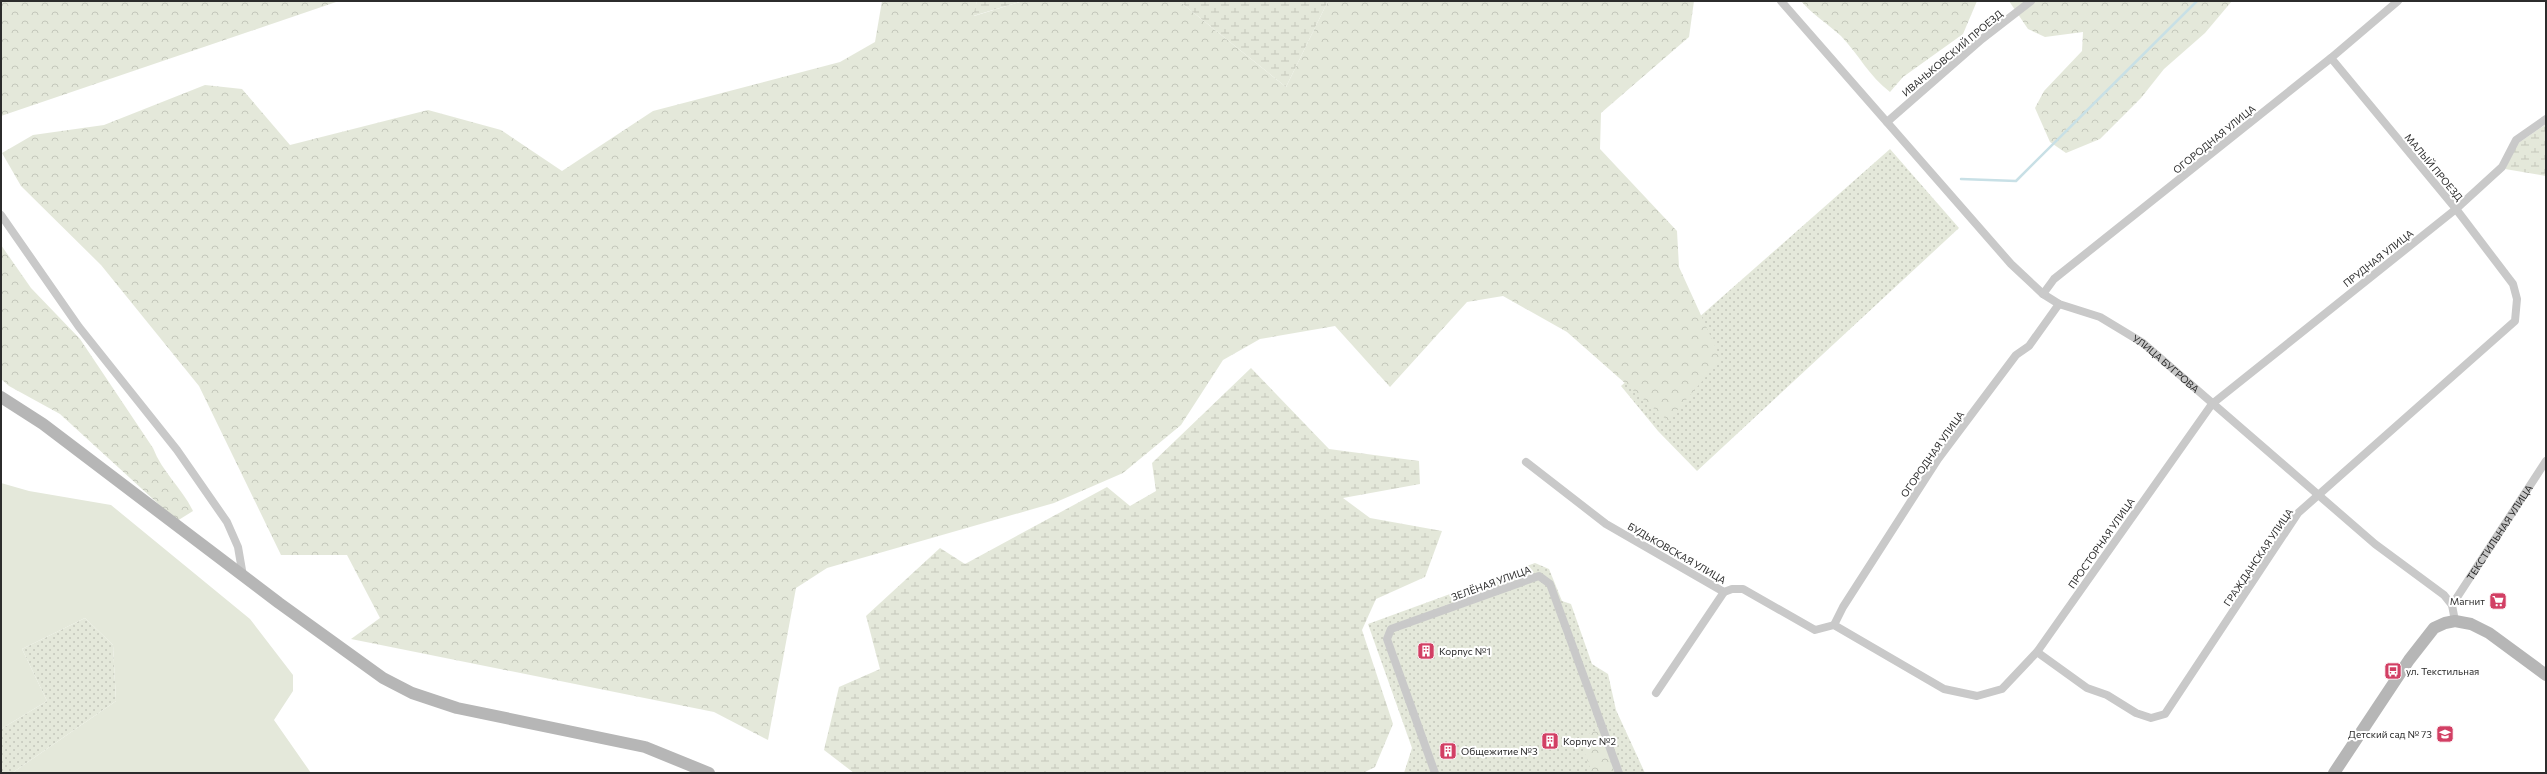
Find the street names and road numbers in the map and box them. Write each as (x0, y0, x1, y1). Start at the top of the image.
street label: ИВАНЬКОВСКИЙ ПРОЕЗД (1899, 7, 2005, 99)
street label: ОГОРОДНАЯ УЛИЦА (2170, 102, 2258, 176)
street label: МАЛЫЙ ПРОЕЗД (2402, 131, 2466, 203)
street label: ПРУДНАЯ УЛИЦА (2341, 227, 2416, 289)
street label: УЛИЦА БУГРОВА (2130, 332, 2202, 395)
street label: ОГОРОДНАЯ УЛИЦА (1898, 409, 1966, 499)
street label: ТЕКСТИЛЬНАЯ УЛИЦА (2464, 482, 2535, 582)
street label: ПРОСТОРНАЯ УЛИЦА (2065, 495, 2137, 591)
street label: ГРАЖДАНСКАЯ УЛИЦА (2221, 506, 2295, 608)
street label: БУДЬКОВСКАЯ УЛИЦА (1626, 520, 1728, 586)
street label: ЗЕЛЁНАЯ УЛИЦА (1450, 563, 1532, 603)

